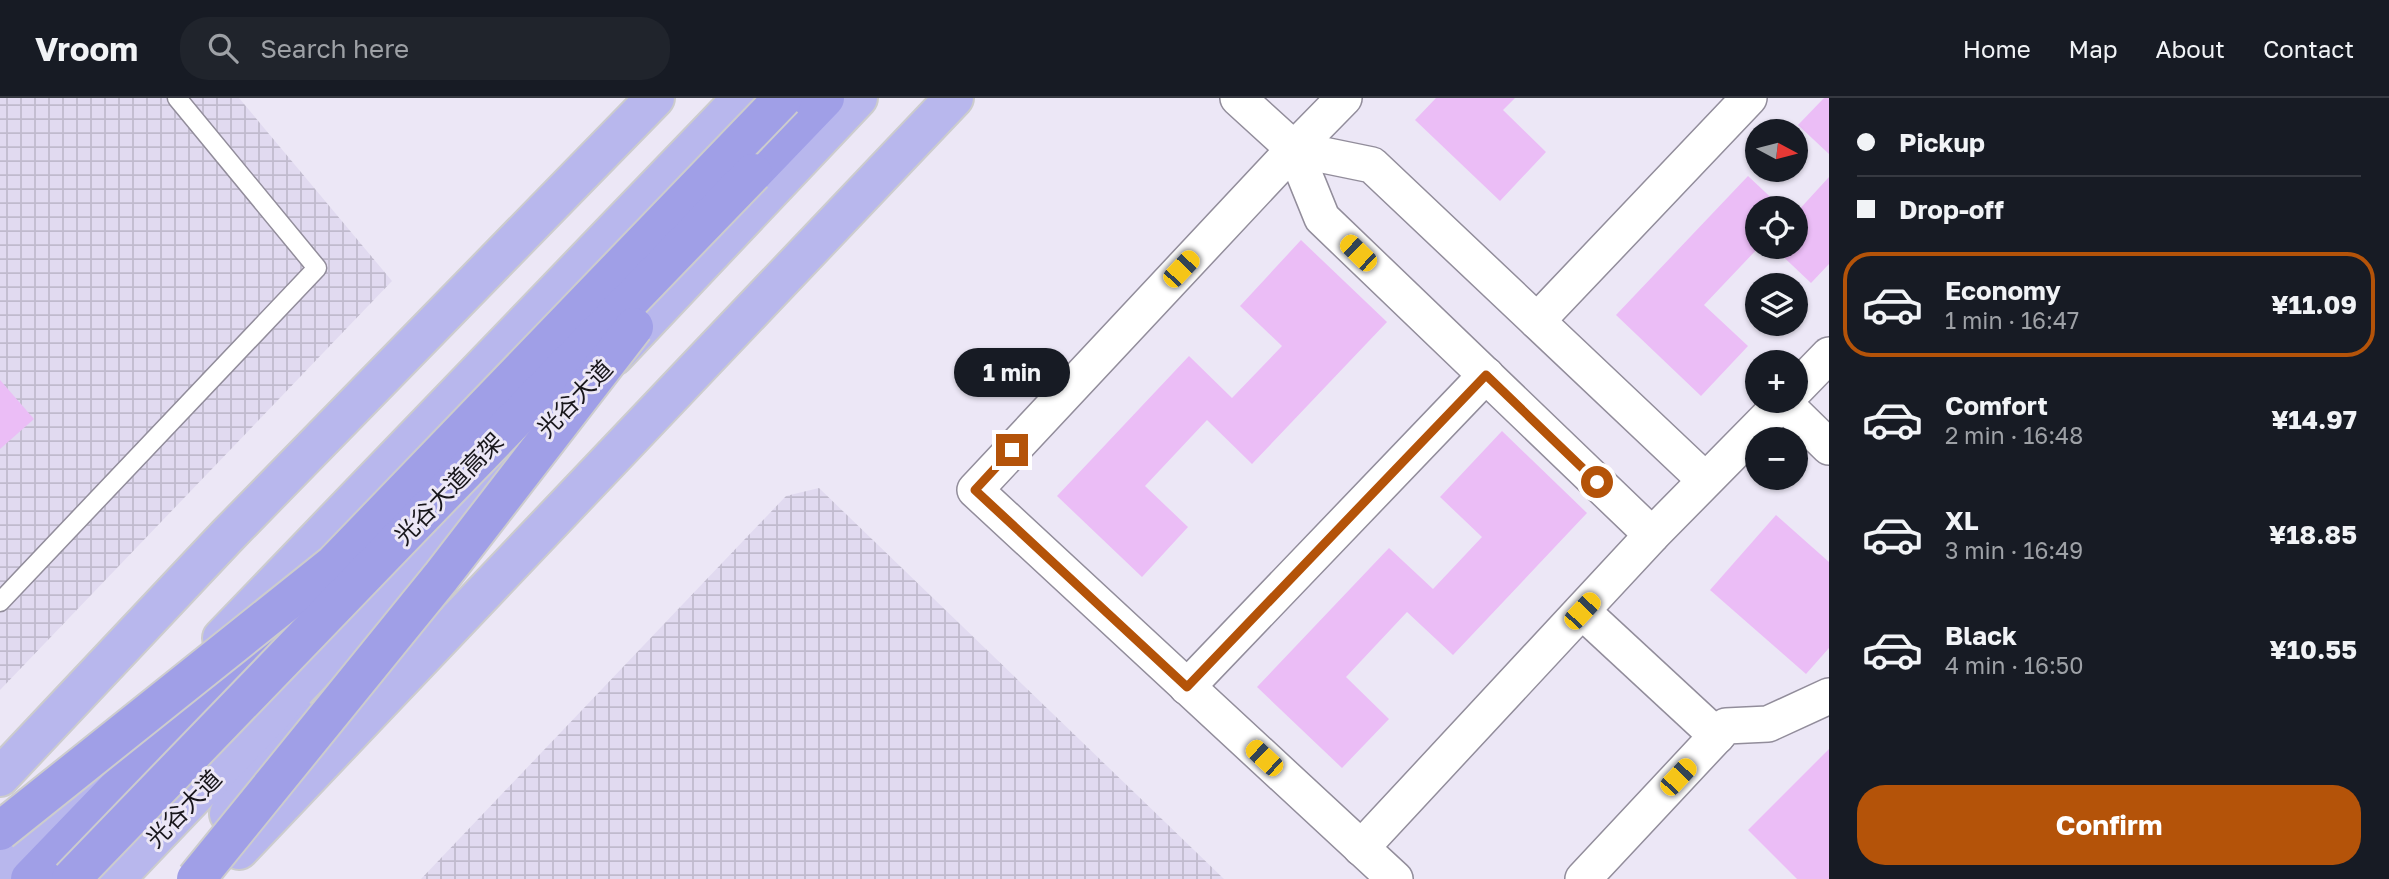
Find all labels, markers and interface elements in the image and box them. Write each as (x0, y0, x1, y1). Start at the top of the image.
search box (180, 17, 670, 80)
text: Vroom (35, 29, 138, 68)
icon: search (204, 29, 242, 67)
text: Search here (260, 33, 409, 64)
text: Home (1963, 34, 2031, 63)
text: Map (2069, 34, 2118, 63)
text: About (2156, 34, 2225, 63)
text: Contact (2263, 34, 2354, 63)
north arrow (1745, 119, 1808, 182)
map controls (1745, 119, 1808, 490)
text: Pickup (1899, 127, 1985, 158)
text: Drop-off (1899, 194, 2004, 225)
button: locate (1745, 196, 1808, 259)
car (1336, 231, 1381, 275)
car (1159, 246, 1204, 292)
button: layers (1745, 273, 1808, 336)
icon: car (1861, 273, 1924, 336)
text: Economy (1945, 275, 2061, 306)
text: ¥11.09 (2271, 289, 2357, 320)
text: 1 min · 16:47 (1945, 306, 2079, 334)
callout: 1 min (954, 348, 1070, 398)
button: + (1745, 350, 1808, 413)
street label: 光谷大道 (530, 353, 618, 443)
text: 1 min (983, 358, 1041, 386)
icon: car (1861, 388, 1924, 451)
text: Comfort (1945, 390, 2048, 421)
text: ¥14.97 (2271, 404, 2357, 435)
text: 2 min · 16:48 (1945, 421, 2083, 449)
street label: 光谷大道高架 (388, 426, 508, 550)
button: − (1745, 427, 1808, 490)
route end (996, 434, 1028, 466)
route start (1581, 466, 1613, 498)
icon: car (1861, 503, 1924, 566)
text: XL (1945, 505, 1979, 536)
text: ¥18.85 (2269, 519, 2357, 550)
text: 3 min · 16:49 (1945, 536, 2083, 564)
car (1560, 588, 1605, 634)
icon: car (1861, 618, 1924, 681)
text: Black (1945, 620, 2017, 651)
text: ¥10.55 (2270, 634, 2357, 665)
text: 4 min · 16:50 (1945, 651, 2083, 679)
car (1242, 736, 1287, 780)
car (1656, 754, 1701, 800)
street label: 光谷大道 (139, 763, 227, 853)
button: Confirm (1857, 785, 2361, 865)

